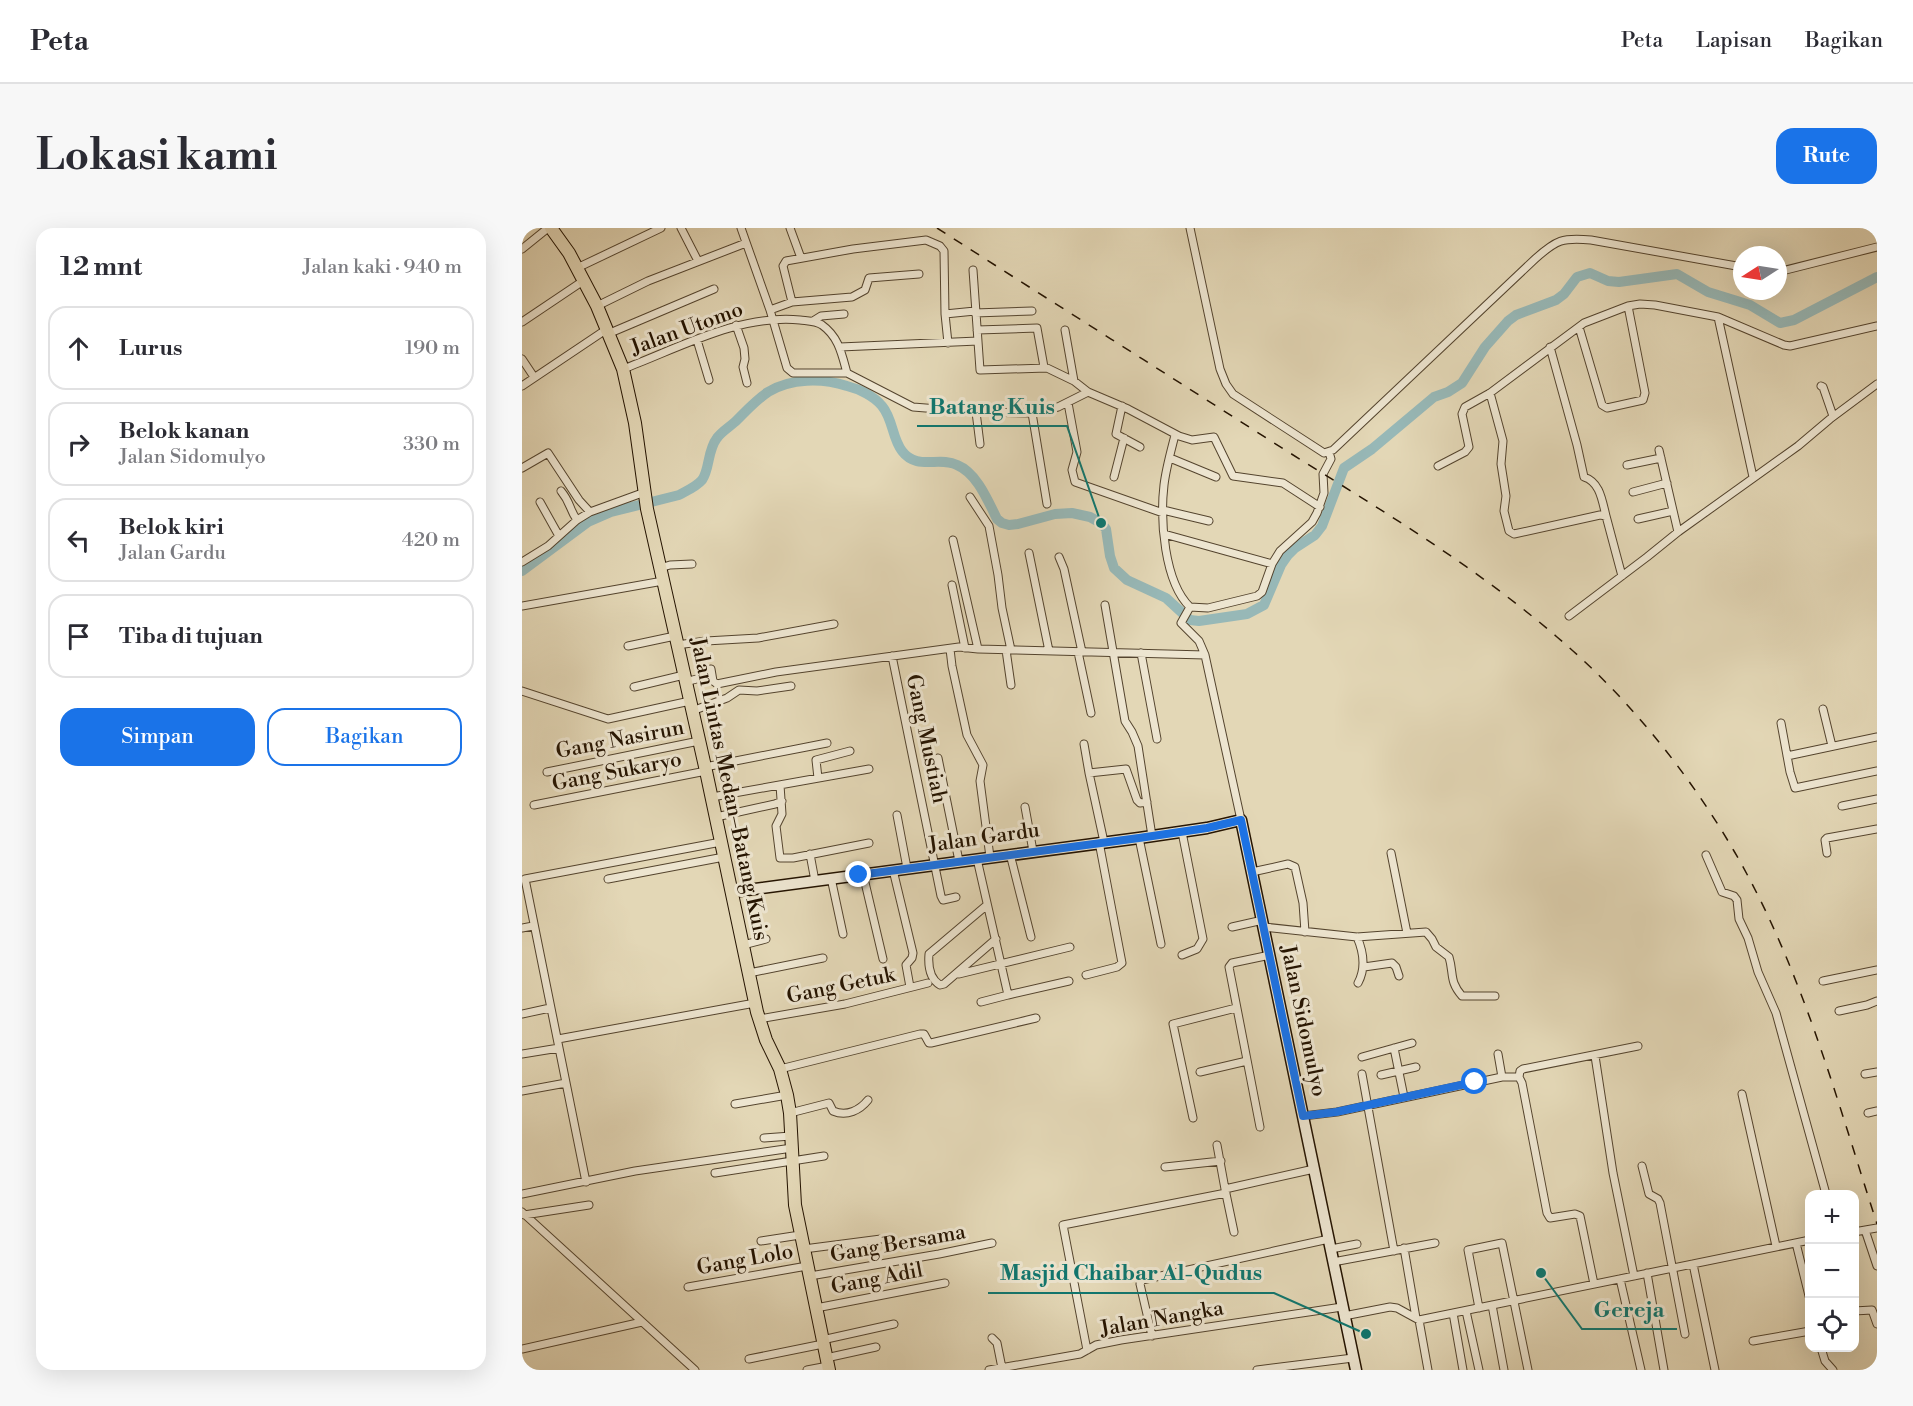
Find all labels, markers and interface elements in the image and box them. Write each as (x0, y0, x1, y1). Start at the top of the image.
text: Peta (30, 24, 89, 59)
text: Peta (1621, 28, 1663, 54)
text: Lapisan (1696, 28, 1772, 54)
text: Bagikan (1805, 28, 1883, 54)
button: Rute (1776, 128, 1877, 184)
text: Lokasi kami (36, 130, 277, 183)
north arrow (1733, 246, 1787, 300)
text: 12 mnt (60, 251, 142, 283)
text: Jalan kaki · 940 m (303, 255, 462, 280)
street label: Jalan Utomo (626, 297, 747, 362)
icon: ahead (62, 332, 95, 365)
text: Lurus (119, 335, 182, 362)
text: 190 m (405, 336, 460, 361)
callout: Batang Kuis (917, 386, 1067, 426)
text: Batang Kuis (929, 394, 1055, 421)
text: Belok kanan (119, 418, 249, 445)
icon: right (62, 428, 95, 461)
text: 330 m (403, 432, 460, 457)
text: Jalan Sidomulyo (119, 445, 266, 470)
text: Belok kiri (119, 514, 224, 541)
icon: left (62, 524, 95, 557)
text: 420 m (402, 528, 460, 553)
text: Jalan Gardu (119, 541, 226, 566)
icon: arrive (62, 620, 95, 653)
text: Tiba di tujuan (119, 623, 263, 650)
street label: Jalan Lintas Medan–Batang Kuis (684, 634, 774, 943)
street label: Gang Mustiah (900, 672, 952, 806)
button: Simpan (60, 708, 255, 766)
button: Bagikan (267, 708, 462, 766)
street label: Gang Nasirun (554, 715, 687, 765)
street label: Gang Sukaryo (550, 747, 684, 797)
street label: Jalan Gardu (926, 817, 1041, 859)
route end (845, 861, 871, 887)
street label: Jalan Sidomulyo (1274, 942, 1332, 1099)
street label: Gang Getuk (784, 962, 899, 1010)
route start (1461, 1068, 1487, 1094)
map controls (1805, 1190, 1859, 1352)
button: + (1805, 1190, 1859, 1244)
street label: Gang Bersama (828, 1219, 968, 1269)
street label: Gang Lolo (695, 1239, 795, 1281)
button: − (1805, 1244, 1859, 1298)
callout: Masjid Chaibar Al-Qudus (988, 1253, 1274, 1293)
street label: Gang Adil (829, 1257, 925, 1301)
text: Masjid Chaibar Al-Qudus (1000, 1260, 1262, 1287)
callout: Gereja (1582, 1289, 1677, 1329)
street label: Jalan Nangka (1097, 1295, 1226, 1343)
text: Gereja (1594, 1297, 1666, 1324)
button: locate (1805, 1298, 1859, 1352)

